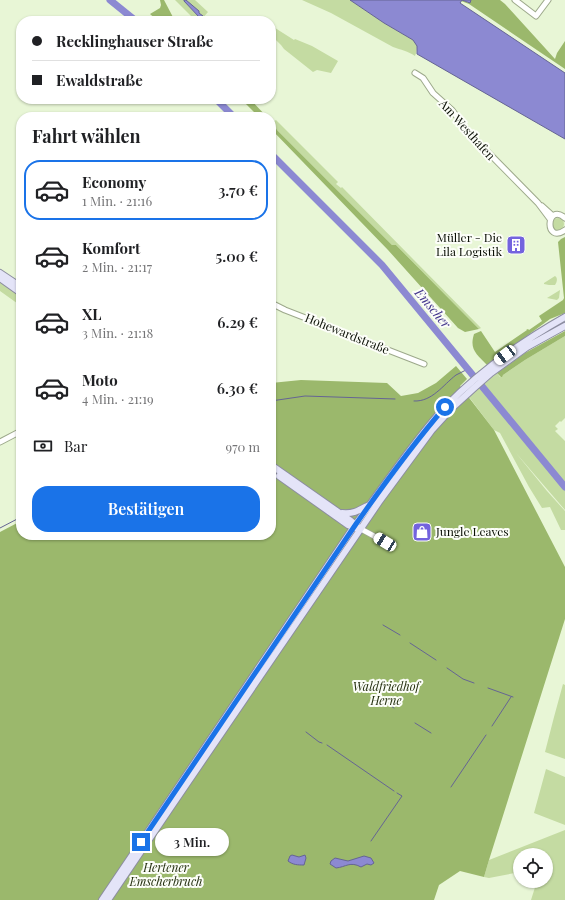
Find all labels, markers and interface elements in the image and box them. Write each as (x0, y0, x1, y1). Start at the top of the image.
text: Recklinghauser Straße (56, 31, 213, 51)
text: Ewaldstraße (56, 70, 143, 90)
street label: Am Westhafen (436, 95, 499, 163)
text: Fahrt wählen (32, 124, 141, 148)
icon: car (34, 172, 70, 208)
text: Economy (82, 172, 146, 192)
text: 3.70 € (218, 180, 258, 200)
text: 1 Min. · 21:16 (82, 192, 152, 209)
place label: Müller - Die Lila Logistik (436, 229, 502, 259)
building icon: Müller - Die Lila Logistik (505, 234, 527, 256)
icon: car (34, 238, 70, 274)
text: Komfort (82, 238, 140, 258)
text: 5.00 € (216, 246, 258, 266)
text: 2 Min. · 21:17 (82, 258, 152, 275)
water label: Emscher (411, 283, 455, 332)
icon: car (34, 304, 70, 340)
text: XL (82, 304, 102, 324)
street label: Hohewardstraße (303, 309, 392, 357)
text: 6.29 € (217, 312, 258, 332)
text: 3 Min. · 21:18 (82, 324, 153, 341)
car (492, 343, 518, 367)
icon: car (34, 370, 70, 406)
text: Moto (82, 370, 118, 390)
text: 6.30 € (217, 378, 258, 398)
text: 4 Min. · 21:19 (82, 390, 154, 407)
route start (436, 398, 454, 416)
icon: cash (32, 435, 54, 457)
text: Bar (64, 436, 88, 456)
text: 970 m (226, 438, 260, 455)
button: Bestätigen (32, 486, 260, 532)
shop icon: Jungle Leaves (411, 521, 433, 543)
place label: Jungle Leaves (435, 523, 509, 539)
car (372, 531, 398, 553)
park label: Waldfriedhof Herne (353, 678, 421, 708)
callout: 3 Min. (155, 828, 229, 856)
route end (132, 833, 150, 851)
text: 3 Min. (174, 833, 210, 850)
map controls (513, 848, 553, 888)
button: locate (513, 848, 553, 888)
park label: Hertener Emscherbruch (128, 859, 203, 889)

